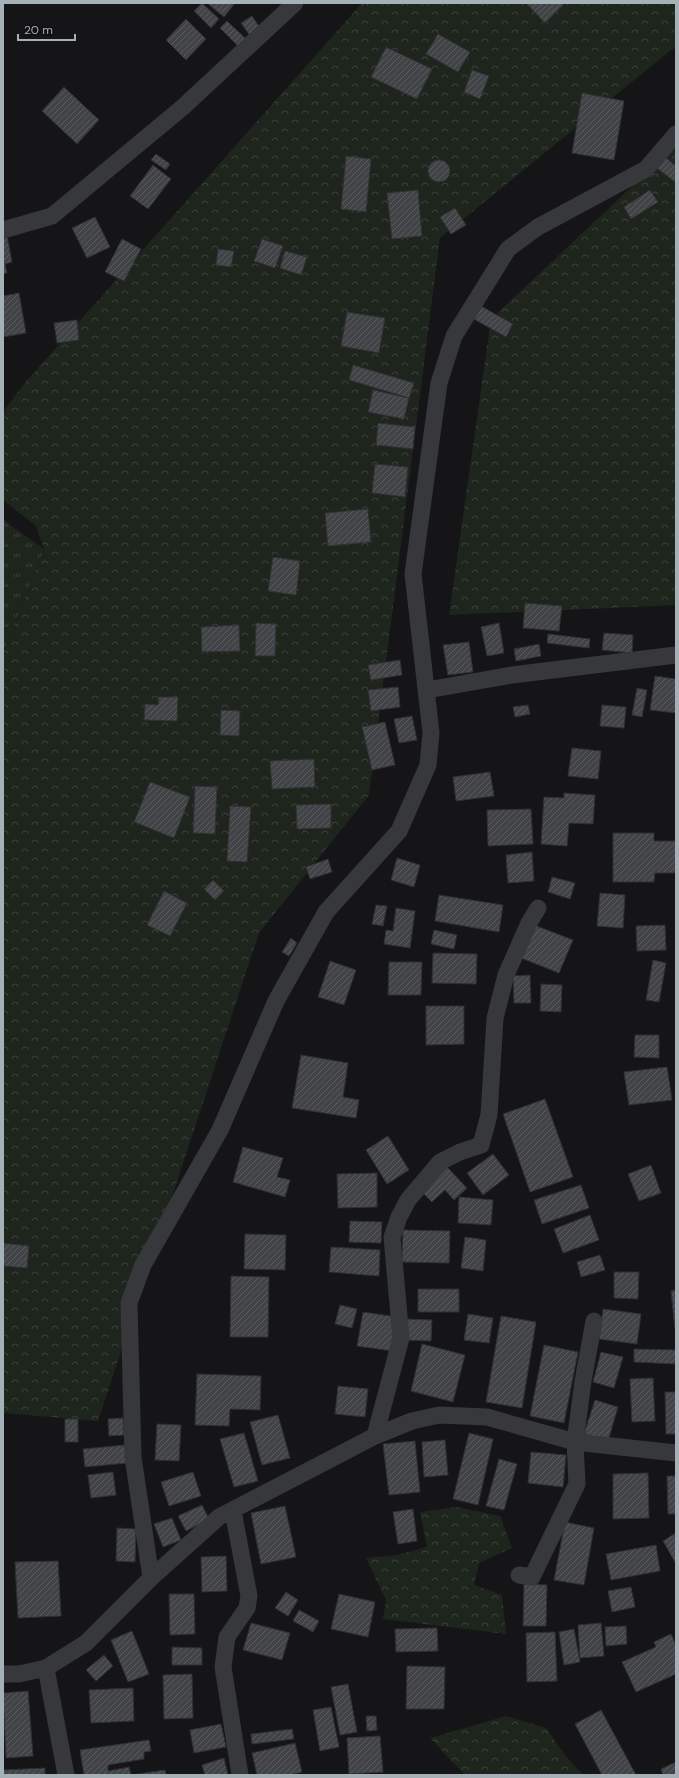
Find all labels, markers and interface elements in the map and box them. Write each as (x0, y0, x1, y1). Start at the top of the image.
scale bar (18, 16, 75, 42)
text: 20 m (24, 22, 53, 38)

